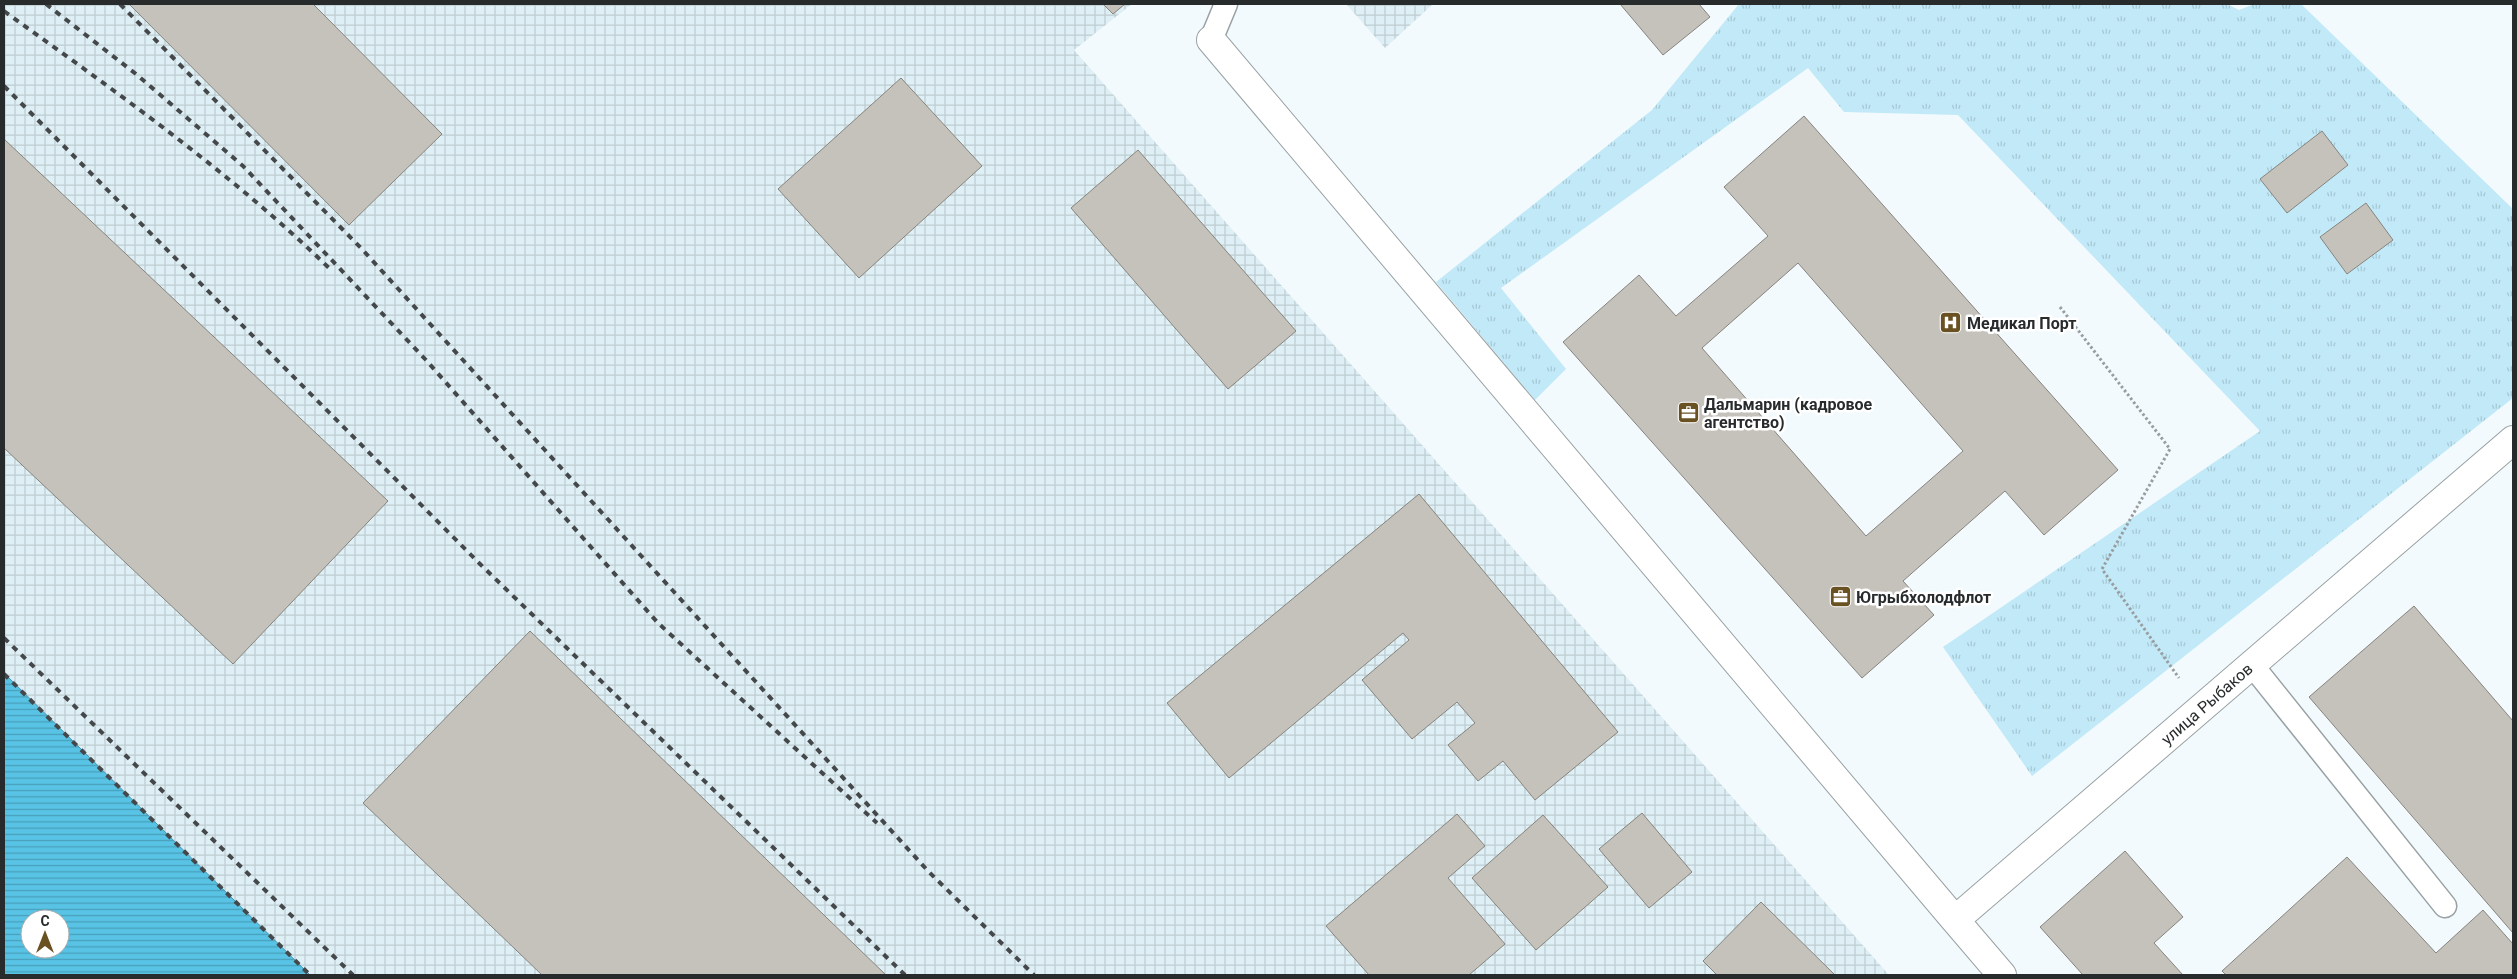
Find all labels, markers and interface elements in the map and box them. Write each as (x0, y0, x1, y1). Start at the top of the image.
hospital icon: Медикал Порт (1939, 311, 1963, 335)
place label: Медикал Порт (1967, 314, 2076, 333)
place label: Дальмарин (кадровое агентство) (1704, 395, 1873, 432)
office icon: Дальмарин (кадровое агентство) (1676, 401, 1700, 425)
office icon: Югрыбхолодфлот (1828, 585, 1852, 609)
place label: Югрыбхолодфлот (1856, 588, 1991, 607)
street label: улица Рыбаков (2157, 659, 2257, 749)
north arrow (20, 909, 70, 959)
text: С (40, 913, 50, 929)

